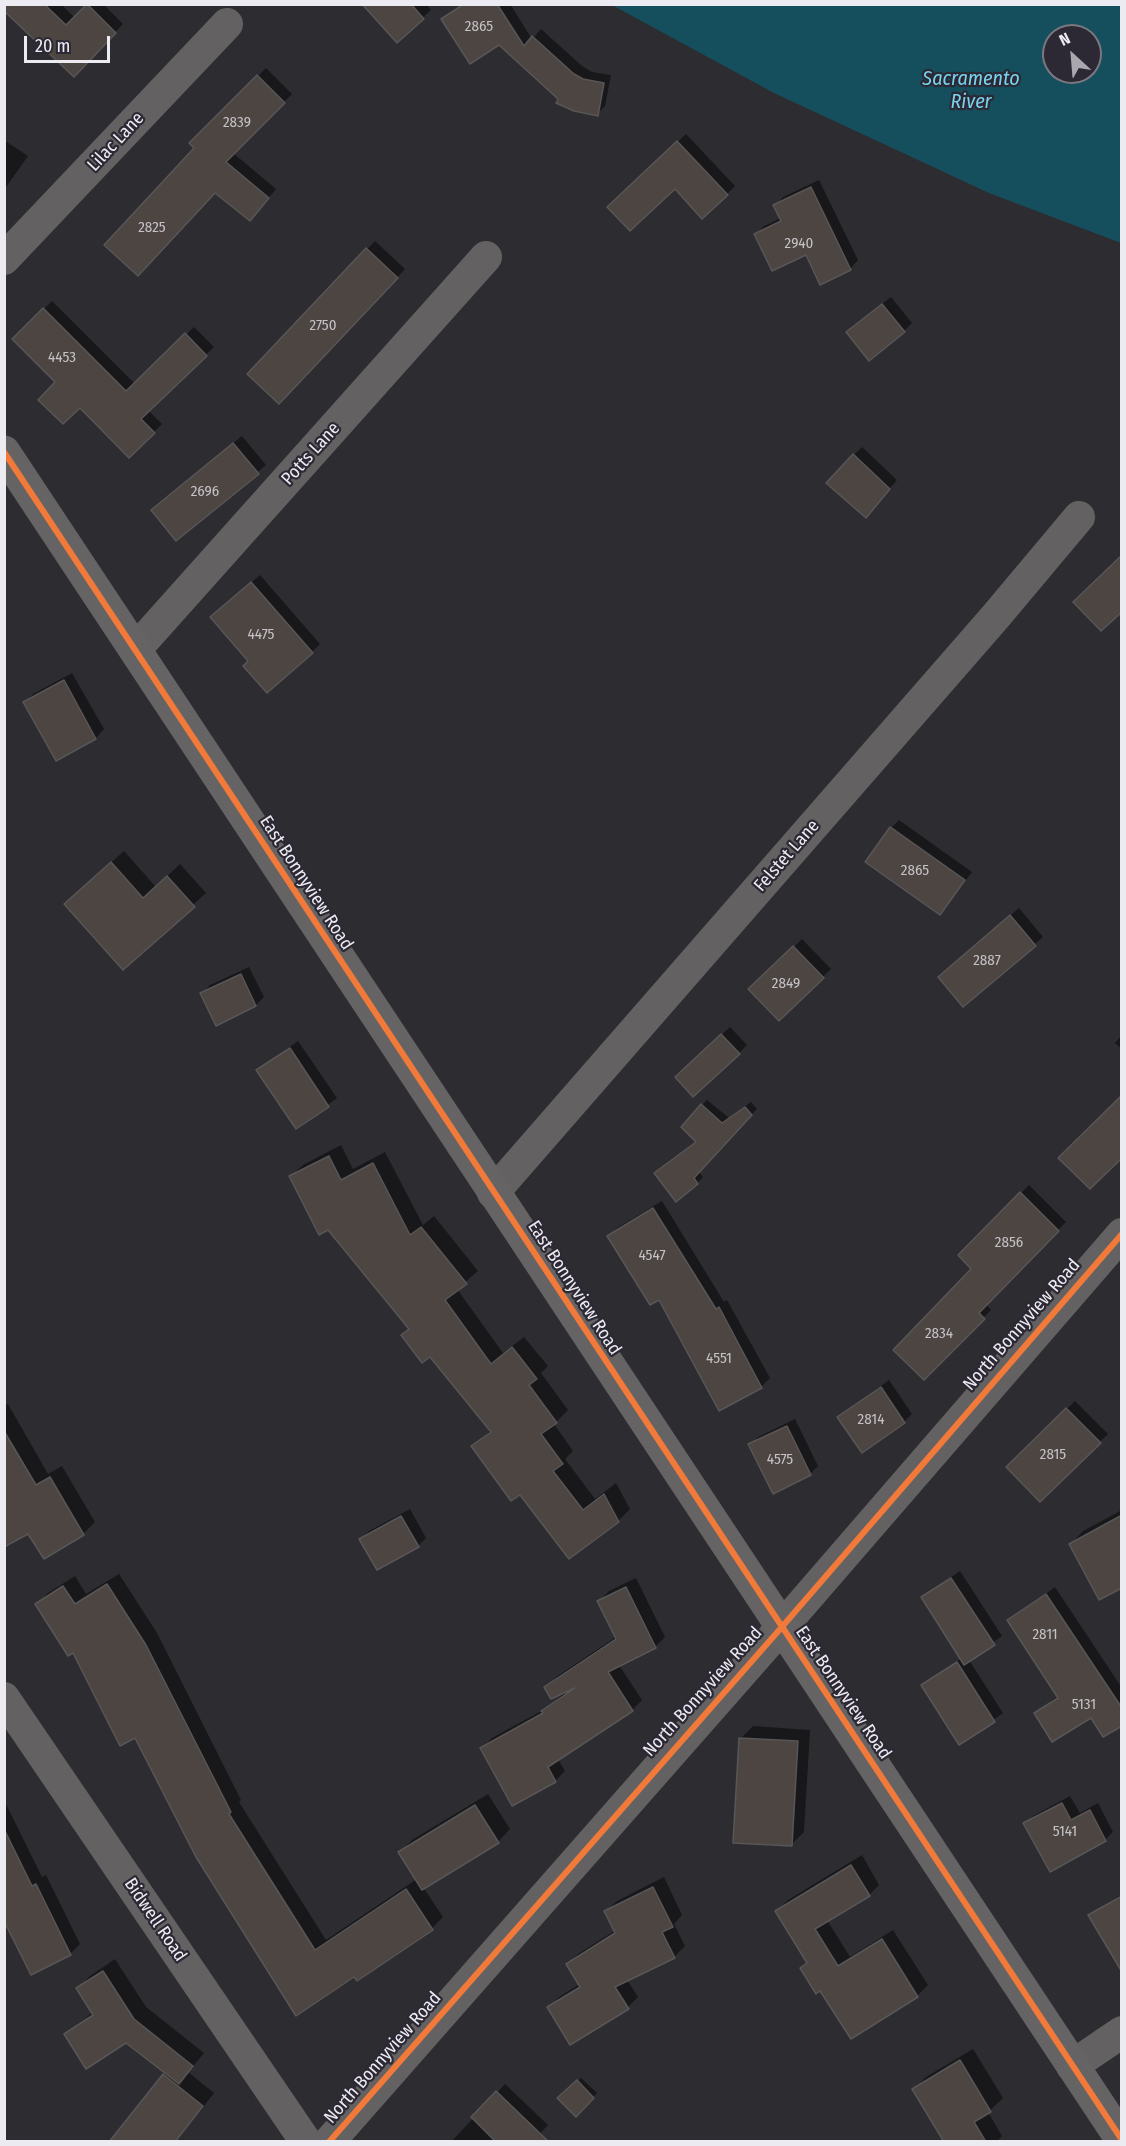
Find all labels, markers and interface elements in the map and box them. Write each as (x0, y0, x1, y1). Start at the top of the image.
house number: 2865 (465, 18, 493, 36)
scale bar (27, 24, 112, 62)
north arrow (1042, 24, 1102, 84)
text: N (1056, 29, 1073, 50)
text: 20 m (35, 35, 70, 57)
water label: Sacramento River (922, 67, 1020, 114)
street label: Lilac Lane (83, 108, 149, 176)
house number: 2839 (223, 114, 251, 132)
house number: 2825 (138, 219, 166, 237)
house number: 2940 (785, 235, 813, 253)
house number: 2750 (309, 317, 337, 335)
house number: 4453 (48, 349, 76, 367)
street label: Potts Lane (277, 418, 345, 490)
house number: 2696 (191, 483, 219, 501)
house number: 4475 (248, 626, 274, 644)
street label: East Bonnyview Road (255, 812, 357, 954)
street label: Felstet Lane (750, 816, 824, 896)
house number: 2865 (901, 862, 929, 880)
house number: 2887 (973, 952, 1001, 970)
house number: 2849 (772, 975, 800, 993)
street label: East Bonnyview Road (523, 1217, 625, 1359)
house number: 2856 (995, 1234, 1023, 1252)
house number: 4547 (638, 1247, 666, 1265)
street label: North Bonnyview Road (959, 1255, 1085, 1395)
house number: 2834 (925, 1325, 953, 1343)
house number: 4551 (706, 1350, 732, 1368)
house number: 2814 (858, 1411, 884, 1429)
house number: 2815 (1040, 1446, 1066, 1464)
house number: 4575 (767, 1451, 793, 1469)
street label: East Bonnyview Road (791, 1622, 895, 1764)
street label: North Bonnyview Road (639, 1623, 767, 1761)
house number: 2811 (1032, 1626, 1058, 1644)
house number: 5131 (1072, 1696, 1096, 1714)
house number: 5141 (1053, 1823, 1077, 1841)
street label: Bidwell Road (119, 1874, 191, 1966)
street label: North Bonnyview Road (320, 1988, 446, 2128)

